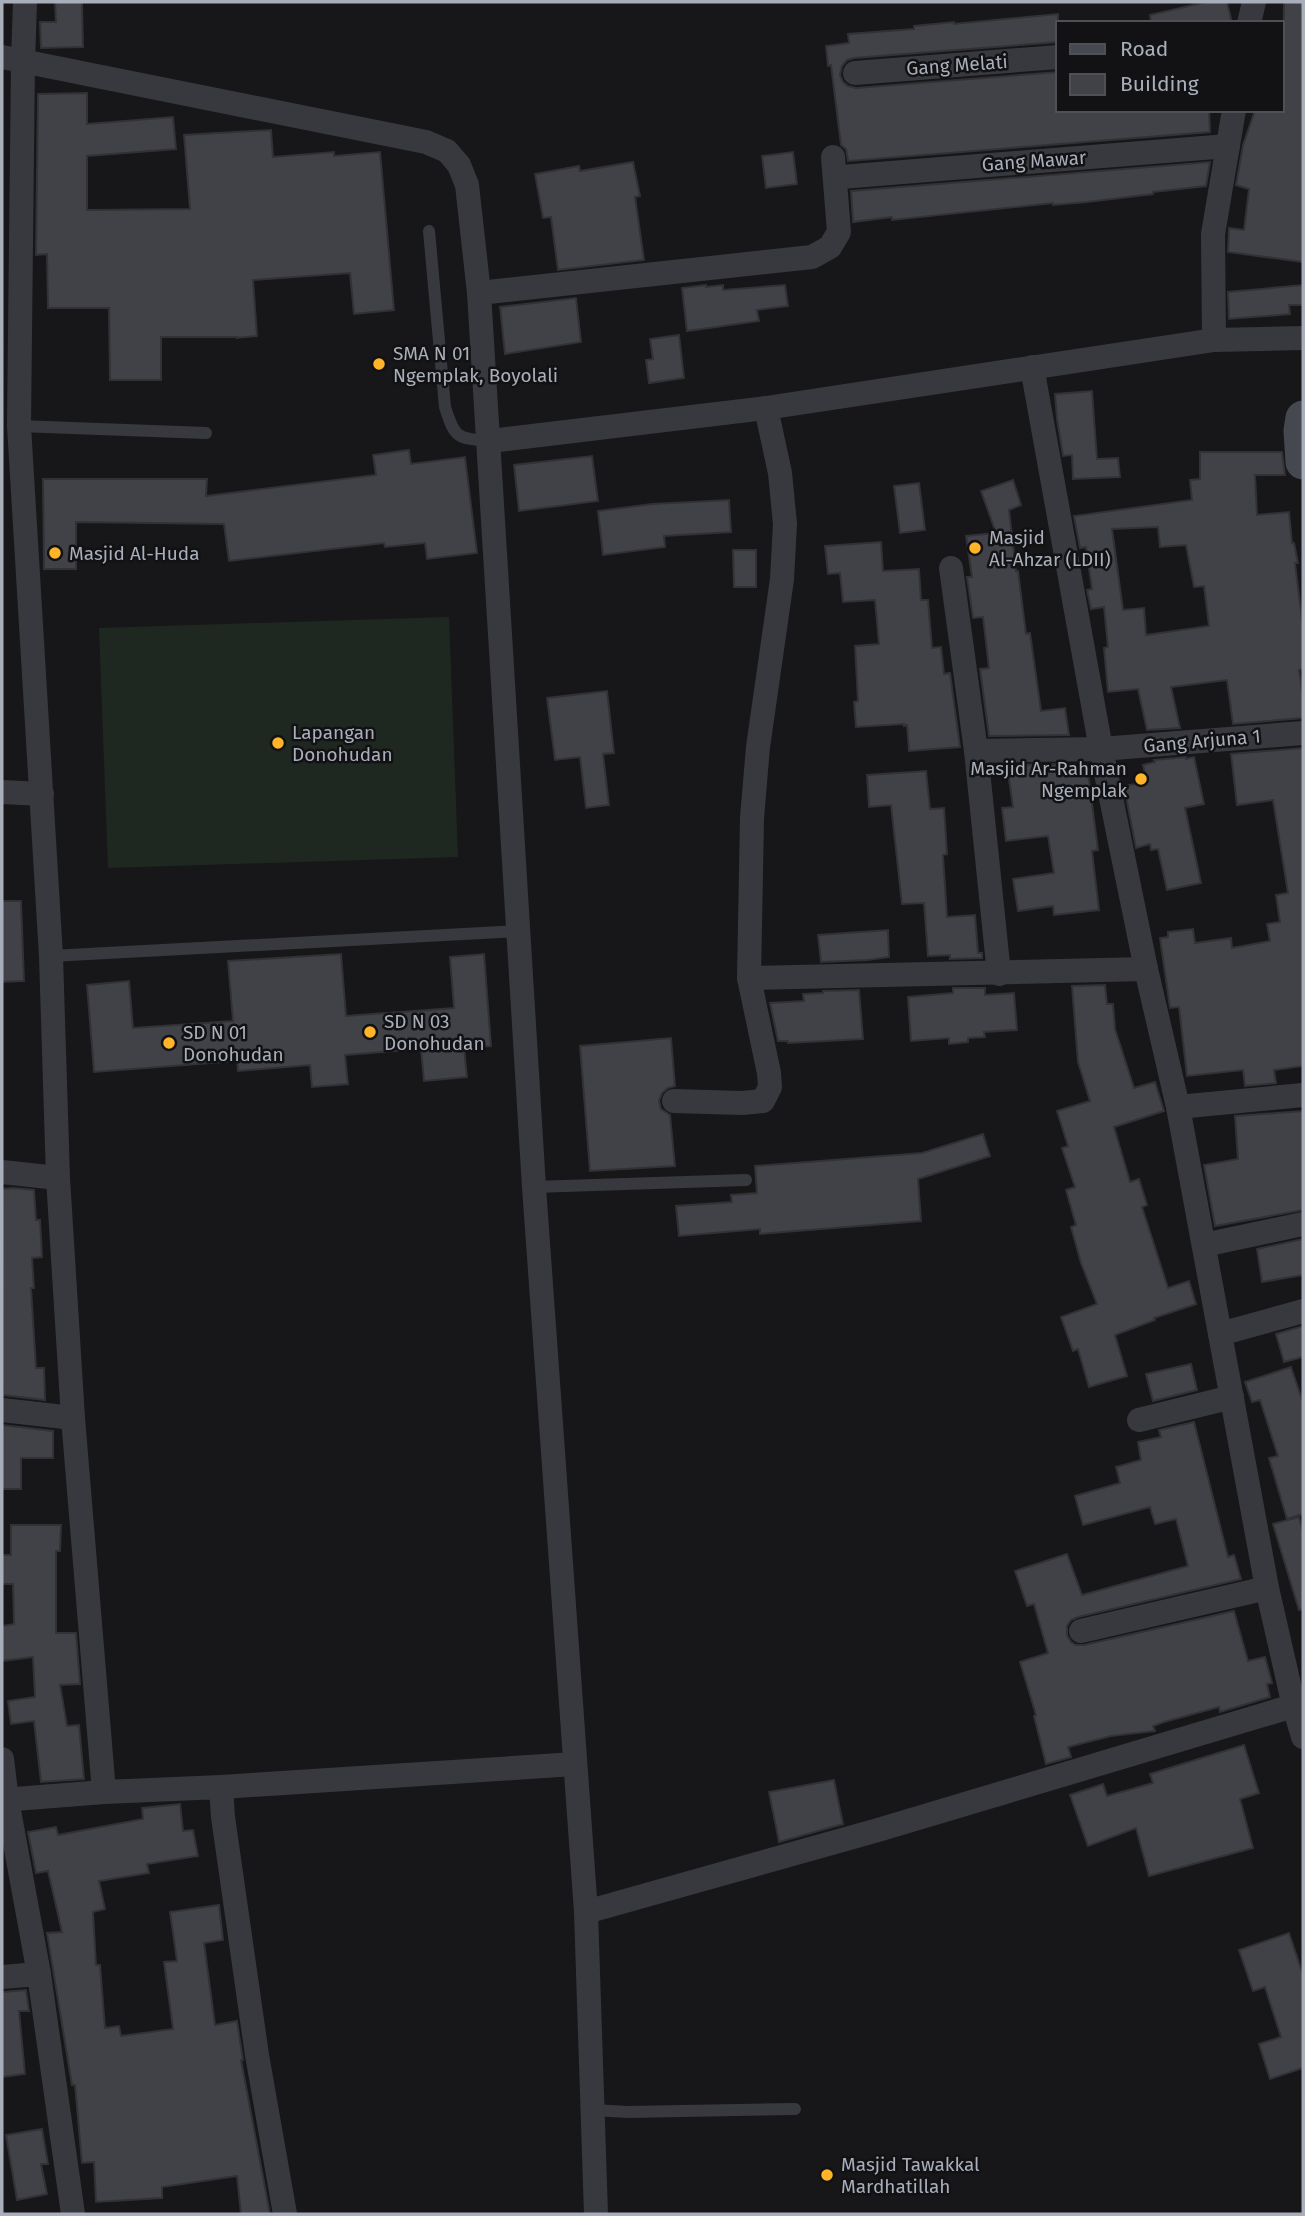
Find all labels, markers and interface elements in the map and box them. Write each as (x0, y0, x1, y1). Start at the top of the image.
legend (1056, 21, 1284, 112)
text: Road (1120, 36, 1168, 62)
street label: Gang Melati (906, 50, 1008, 80)
text: Building (1120, 71, 1199, 97)
street label: Gang Mawar (981, 146, 1088, 176)
place label: SMA N 01 Ngemplak, Boyolali (393, 342, 558, 387)
marker: SMA N 01 Ngemplak, Boyolali (371, 356, 387, 372)
place label: Masjid Al-Ahzar (LDII) (989, 526, 1111, 571)
marker: Masjid Al-Ahzar (LDII) (967, 540, 983, 556)
place label: Masjid Al-Huda (69, 542, 199, 565)
marker: Masjid Al-Huda (47, 545, 63, 561)
place label: Lapangan Donohudan (292, 721, 393, 766)
street label: Gang Arjuna 1 (1142, 724, 1262, 758)
marker: Lapangan Donohudan (270, 735, 286, 751)
place label: Masjid Ar-Rahman Ngemplak (970, 757, 1127, 802)
marker: Masjid Ar-Rahman Ngemplak (1133, 771, 1149, 787)
place label: SD N 03 Donohudan (384, 1010, 485, 1055)
place label: SD N 01 Donohudan (183, 1021, 284, 1066)
marker: SD N 03 Donohudan (362, 1024, 378, 1040)
marker: SD N 01 Donohudan (161, 1035, 177, 1051)
place label: Masjid Tawakkal Mardhatillah (841, 2153, 980, 2198)
marker: Masjid Tawakkal Mardhatillah (819, 2167, 835, 2183)

